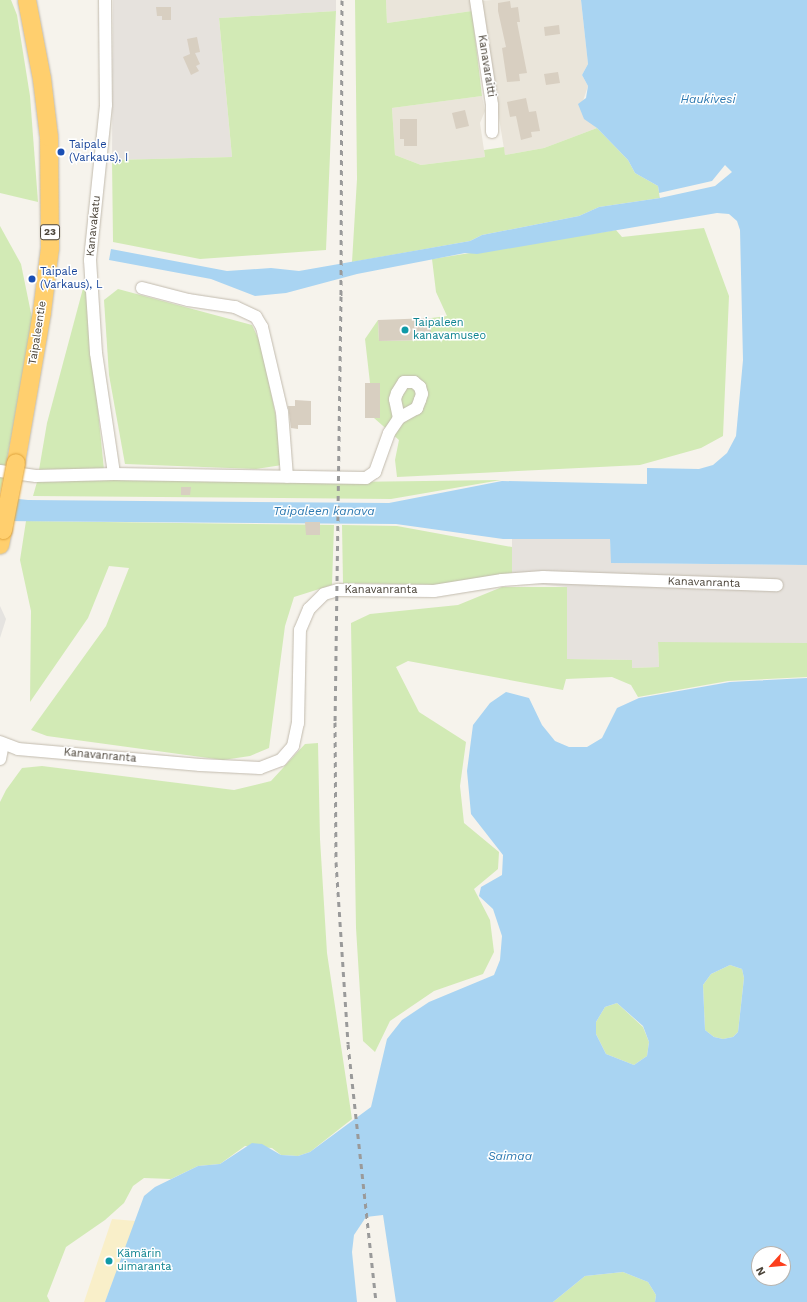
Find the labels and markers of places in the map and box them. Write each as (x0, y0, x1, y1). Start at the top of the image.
place label: Taipale (Varkaus), I (69, 139, 128, 165)
marker: Taipale (Varkaus), I (56, 147, 66, 157)
place label: Taipale (Varkaus), L (40, 266, 103, 292)
marker: Taipale (Varkaus), L (27, 274, 37, 284)
place label: Taipaleen kanavamuseo (413, 317, 486, 343)
marker: Taipaleen kanavamuseo (400, 325, 410, 335)
place label: Kämärin uimaranta (117, 1248, 172, 1274)
marker: Kämärin uimaranta (104, 1256, 114, 1266)

